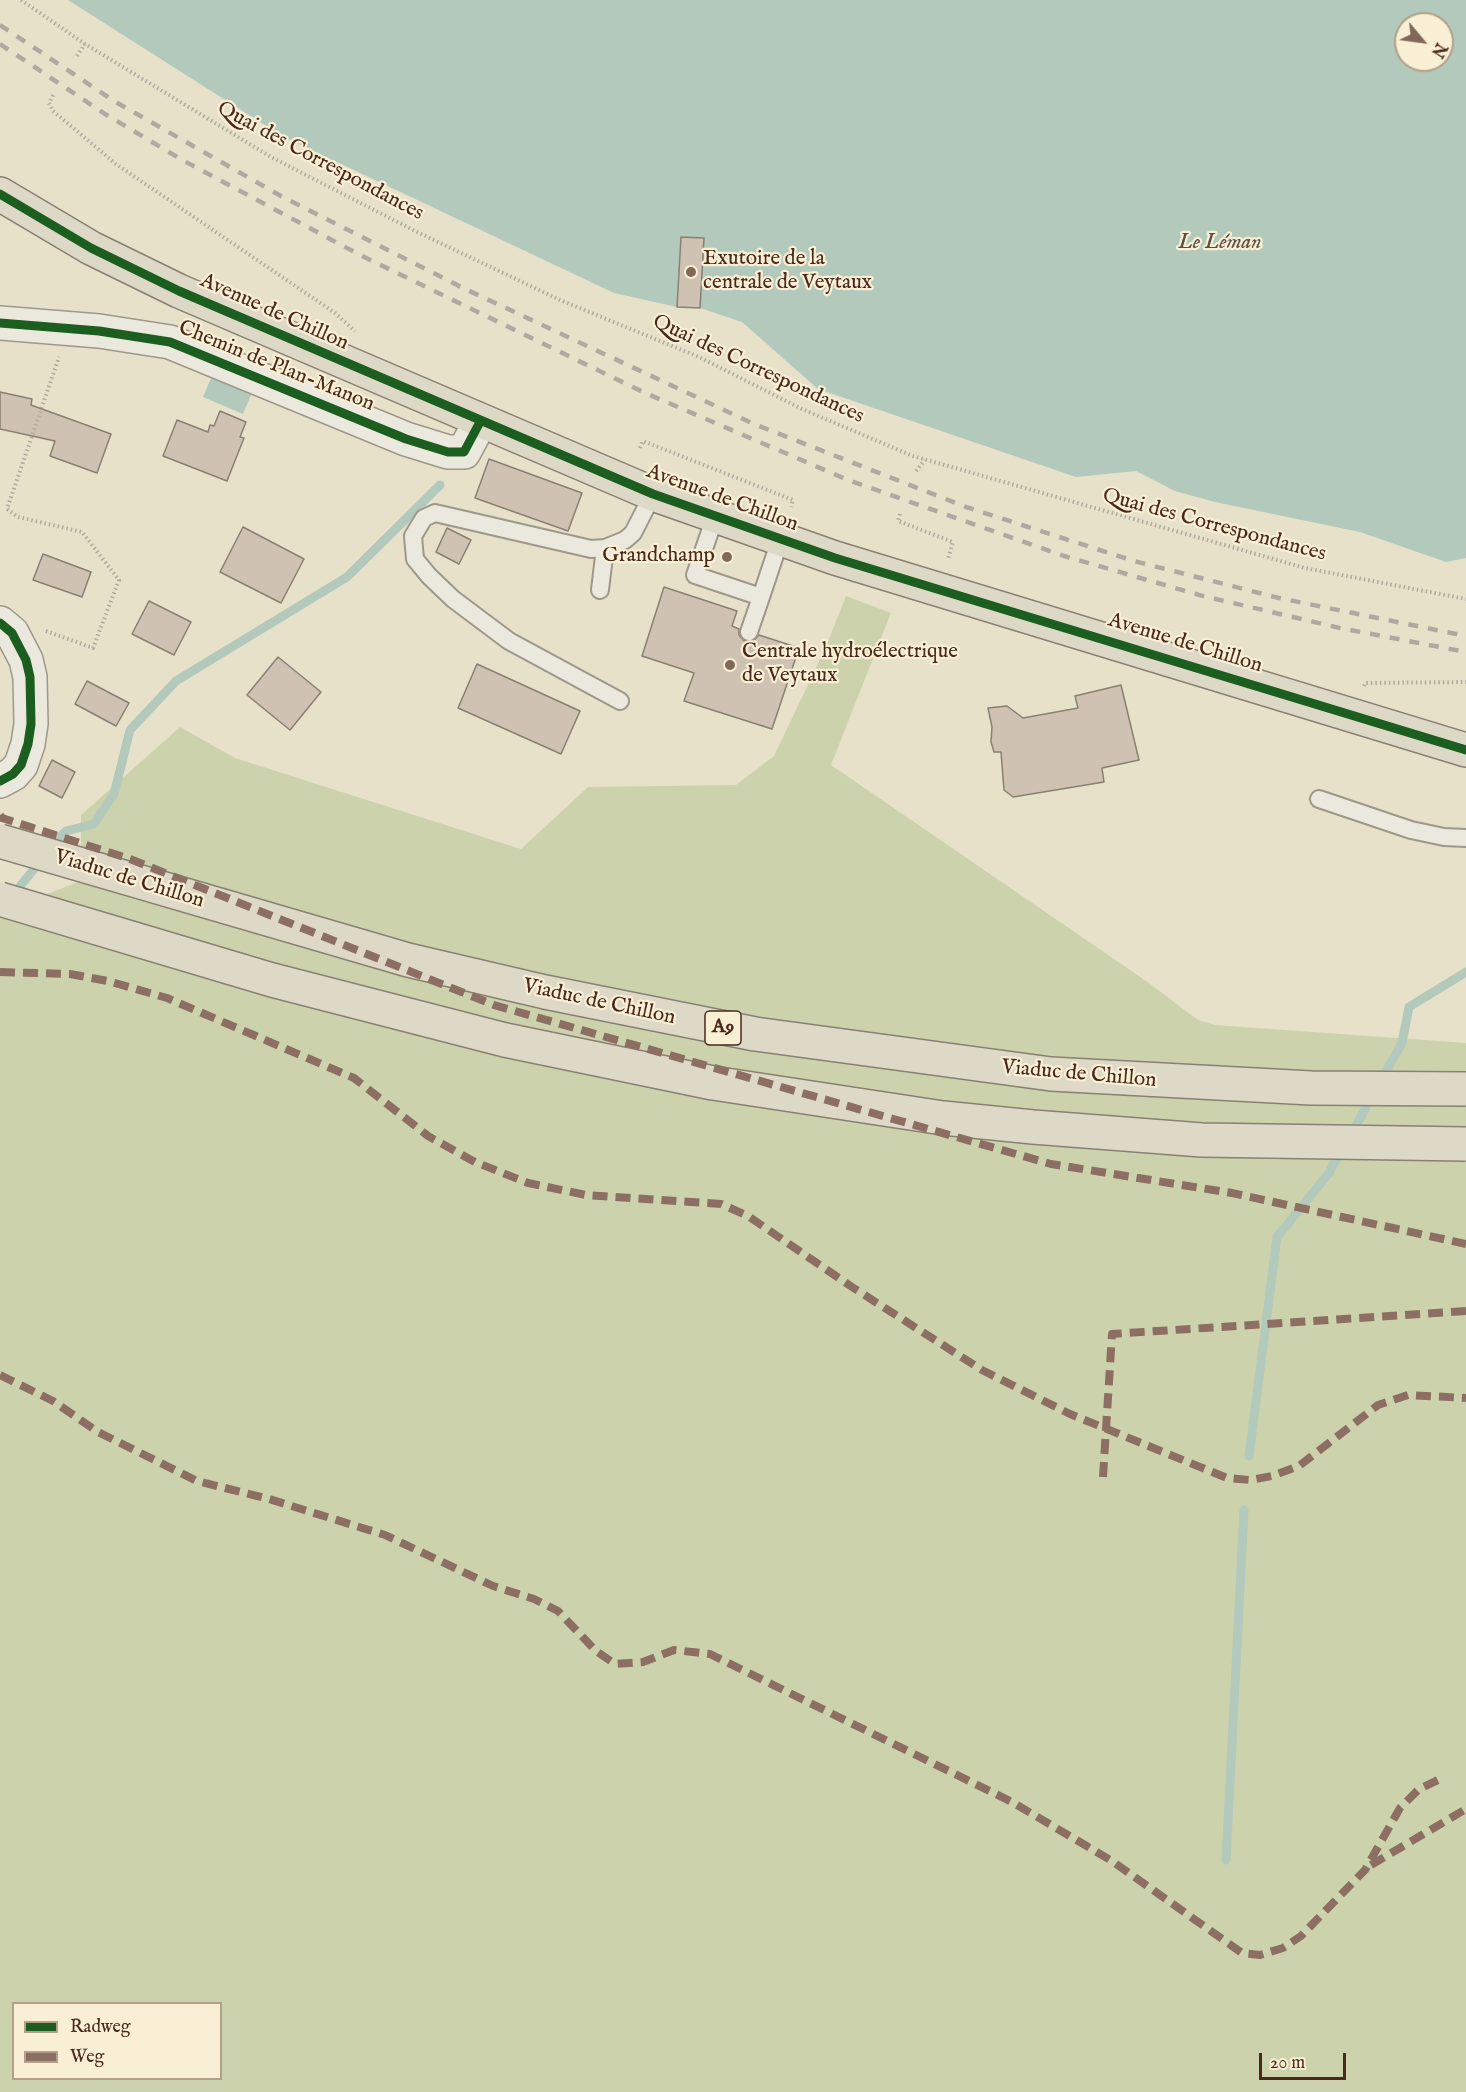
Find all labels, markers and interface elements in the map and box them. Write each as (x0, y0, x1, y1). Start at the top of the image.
north arrow (1394, 12, 1454, 72)
text: N (1426, 39, 1450, 61)
street label: Quai des Correspondances (212, 97, 428, 227)
water label: Le Léman (1178, 230, 1262, 256)
place label: Exutoire de la centrale de Veytaux (703, 247, 872, 297)
marker: Exutoire de la centrale de Veytaux (684, 265, 698, 279)
street label: Avenue de Chillon (196, 269, 352, 357)
street label: Quai des Correspondances (648, 310, 868, 430)
street label: Chemin de Plan-Manon (174, 316, 378, 418)
street label: Avenue de Chillon (643, 460, 801, 538)
street label: Quai des Correspondances (1100, 484, 1328, 568)
place label: Grandchamp (602, 544, 715, 570)
marker: Grandchamp (720, 550, 734, 564)
street label: Avenue de Chillon (1105, 609, 1265, 679)
place label: Centrale hydroélectrique de Veytaux (742, 640, 958, 690)
marker: Centrale hydroélectrique de Veytaux (723, 658, 737, 672)
street label: Viaduc de Chillon (51, 845, 207, 915)
street label: Viaduc de Chillon (520, 975, 678, 1031)
road number: A9 (705, 1011, 741, 1045)
street label: Viaduc de Chillon (1001, 1056, 1157, 1094)
legend (12, 2002, 222, 2080)
text: Radweg (70, 2016, 131, 2039)
scale bar (1262, 2041, 1349, 2079)
text: Weg (70, 2046, 104, 2069)
text: 20 m (1270, 2052, 1305, 2075)

